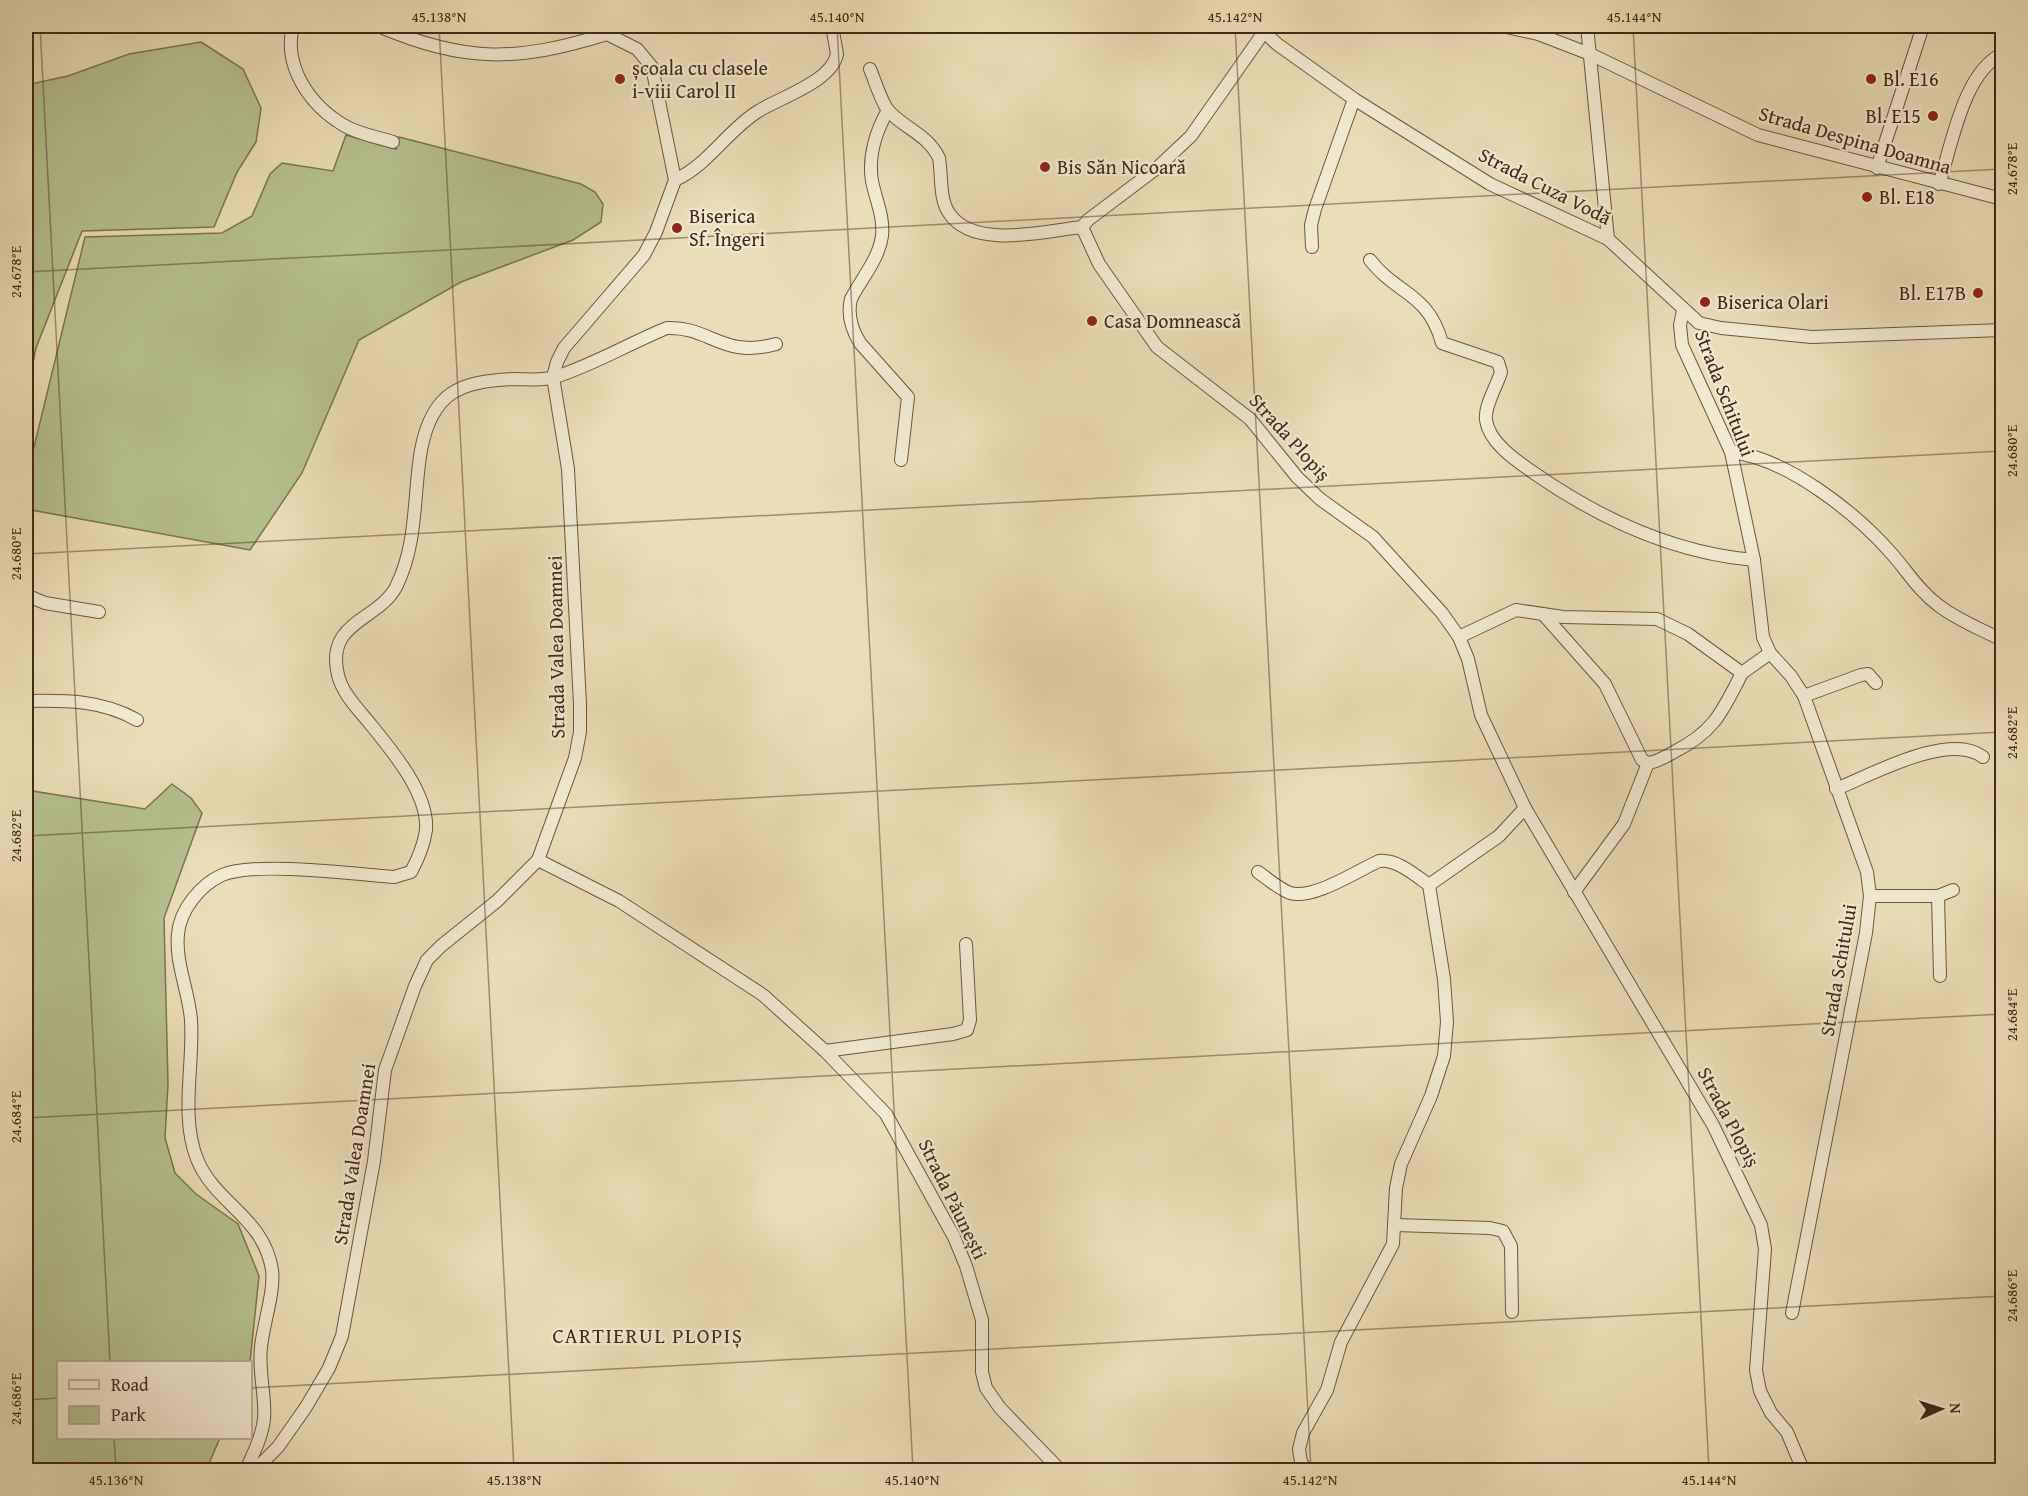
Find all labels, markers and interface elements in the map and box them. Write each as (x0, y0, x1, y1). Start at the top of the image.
text: 45.138°N (412, 6, 467, 27)
text: 45.140°N (810, 6, 865, 27)
text: 45.142°N (1208, 6, 1263, 27)
text: 45.144°N (1607, 6, 1662, 27)
place label: școala cu clasele i-viii Carol II (632, 53, 768, 105)
place label: Bl. E16 (1883, 64, 1939, 93)
marker: școala cu clasele i-viii Carol II (613, 72, 627, 86)
marker: Bl. E16 (1864, 72, 1878, 86)
street label: Strada Despina Doamna (1756, 98, 1955, 181)
place label: Bl. E15 (1865, 101, 1921, 130)
marker: Bl. E15 (1926, 109, 1940, 123)
street label: Strada Cuza Vodă (1474, 140, 1617, 232)
text: 24.678°E (2001, 142, 2022, 195)
place label: Bis Săn Nicoară (1057, 152, 1187, 181)
marker: Bis Săn Nicoară (1038, 160, 1052, 174)
place label: Bl. E18 (1879, 182, 1935, 211)
marker: Bl. E18 (1860, 190, 1874, 204)
place label: Biserica Sf. Îngeri (689, 201, 765, 253)
marker: Biserica Sf. Îngeri (670, 221, 684, 235)
text: 24.678°E (5, 245, 26, 298)
place label: Bl. E17B (1899, 278, 1966, 307)
marker: Bl. E17B (1971, 286, 1985, 300)
place label: Biserica Olari (1717, 287, 1829, 316)
marker: Biserica Olari (1698, 295, 1712, 309)
place label: Casa Domnească (1104, 306, 1242, 335)
marker: Casa Domnească (1085, 314, 1099, 328)
street label: Strada Schitului (1688, 325, 1763, 461)
street label: Strada Plopiș (1243, 386, 1338, 487)
text: 24.680°E (2001, 424, 2022, 477)
text: 24.680°E (5, 527, 26, 580)
street label: Strada Valea Doamnei (539, 555, 572, 739)
text: 24.682°E (2001, 706, 2022, 759)
text: 24.682°E (5, 809, 26, 862)
street label: Strada Schitului (1812, 901, 1863, 1038)
text: 24.684°E (2001, 988, 2022, 1041)
street label: Strada Valea Doamnei (325, 1061, 382, 1247)
street label: Strada Plopiș (1691, 1061, 1768, 1172)
text: 24.684°E (5, 1090, 26, 1143)
street label: Strada Păunești (912, 1133, 995, 1264)
text: 24.686°E (2001, 1269, 2022, 1322)
district label: CARTIERUL PLOPIȘ (552, 1320, 744, 1351)
legend (57, 1361, 252, 1439)
text: Road (111, 1371, 149, 1398)
text: 24.686°E (5, 1372, 26, 1425)
north arrow (1911, 1379, 1971, 1439)
text: Park (111, 1401, 147, 1428)
text: N (1944, 1402, 1968, 1414)
text: 45.136°N (89, 1469, 144, 1490)
text: 45.138°N (487, 1469, 542, 1490)
text: 45.140°N (885, 1469, 940, 1490)
text: 45.142°N (1283, 1469, 1338, 1490)
text: 45.144°N (1682, 1469, 1737, 1490)

